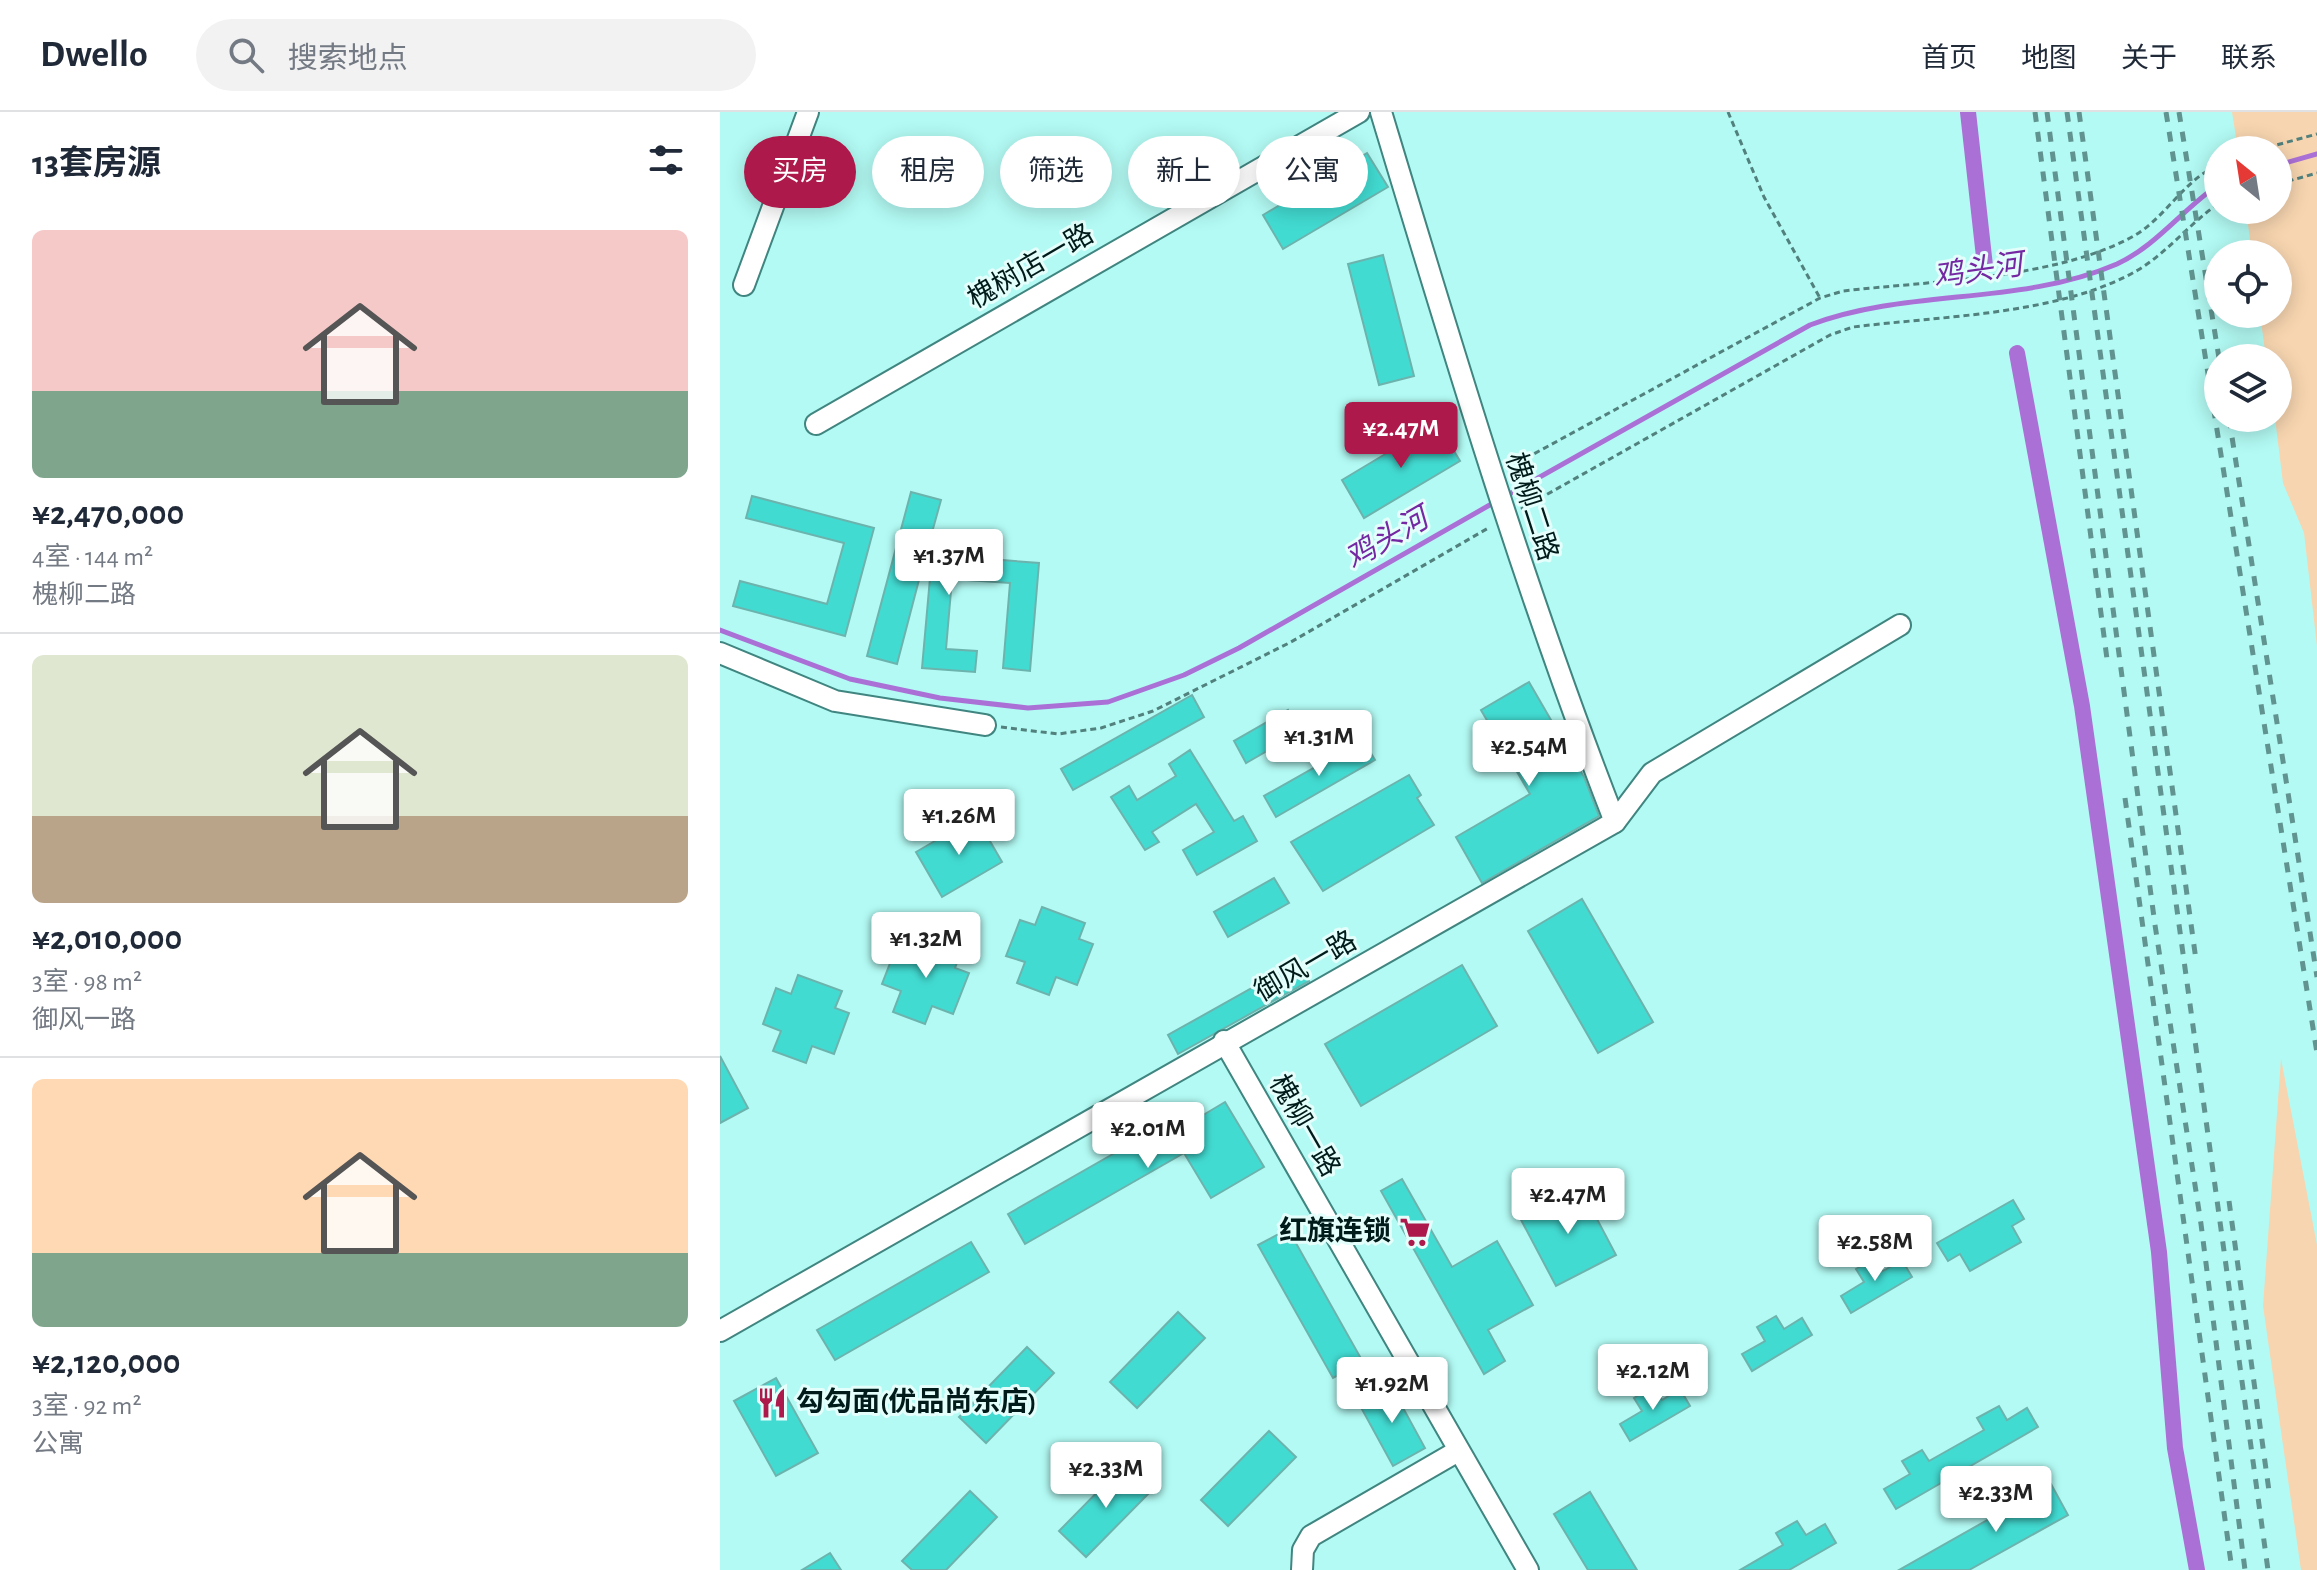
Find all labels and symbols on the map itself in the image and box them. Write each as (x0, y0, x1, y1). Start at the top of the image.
north arrow (2204, 136, 2292, 224)
street label: 槐树店一路 (962, 218, 1099, 314)
water label: 鸡头河 (1931, 247, 2030, 292)
pin: ¥2.47M (1336, 402, 1466, 470)
street label: 槐柳二路 (1500, 449, 1564, 565)
water label: 鸡头河 (1340, 499, 1438, 574)
pin: ¥1.37M (884, 529, 1014, 597)
pin: ¥1.31M (1254, 710, 1384, 778)
pin: ¥2.54M (1464, 720, 1594, 788)
pin: ¥1.26M (894, 789, 1024, 857)
pin: ¥1.32M (861, 912, 991, 980)
street label: 御风一路 (1249, 925, 1362, 1007)
street label: 槐柳一路 (1264, 1069, 1346, 1182)
pin: ¥2.01M (1083, 1102, 1213, 1170)
pin: ¥2.47M (1503, 1168, 1633, 1236)
supermarket icon: 红旗连锁 (1398, 1215, 1432, 1249)
pin: ¥2.58M (1810, 1215, 1940, 1283)
place label: 红旗连锁 (1279, 1216, 1391, 1246)
pin: ¥2.12M (1588, 1344, 1718, 1412)
pin: ¥1.92M (1327, 1357, 1457, 1425)
restaurant icon: 勾勾面(优品尚东店) (755, 1386, 789, 1420)
place label: 勾勾面(优品尚东店) (796, 1386, 1037, 1417)
pin: ¥2.33M (1041, 1442, 1171, 1510)
pin: ¥2.33M (1931, 1466, 2061, 1534)

